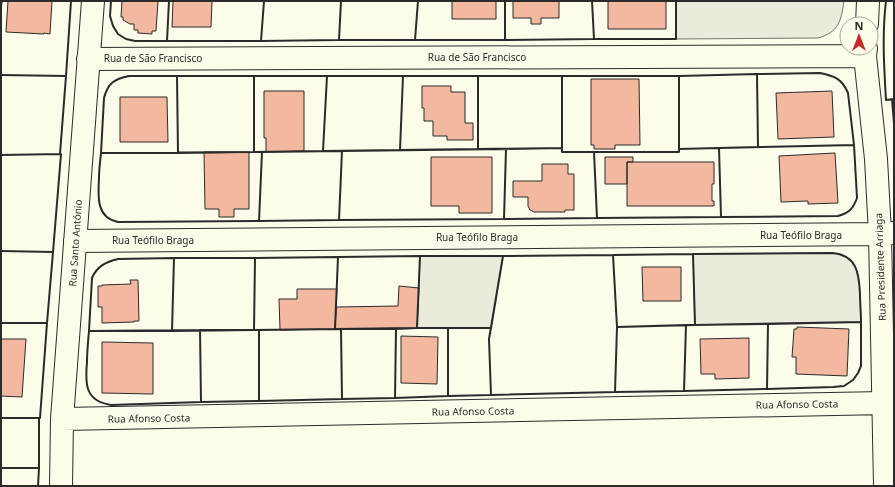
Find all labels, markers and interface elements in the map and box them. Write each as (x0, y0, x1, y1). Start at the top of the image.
north arrow (839, 16, 879, 56)
text: N (855, 18, 863, 33)
street label: Rua de São Francisco (428, 50, 526, 64)
street label: Rua de São Francisco (104, 51, 202, 65)
street label: Rua Santo António (65, 199, 85, 287)
street label: Rua Presidente Arriaga (871, 213, 889, 321)
street label: Rua Teófilo Braga (760, 228, 842, 242)
street label: Rua Teófilo Braga (436, 230, 518, 244)
street label: Rua Teófilo Braga (112, 233, 194, 247)
street label: Rua Afonso Costa (756, 396, 838, 412)
street label: Rua Afonso Costa (432, 403, 514, 419)
street label: Rua Afonso Costa (108, 410, 190, 426)

